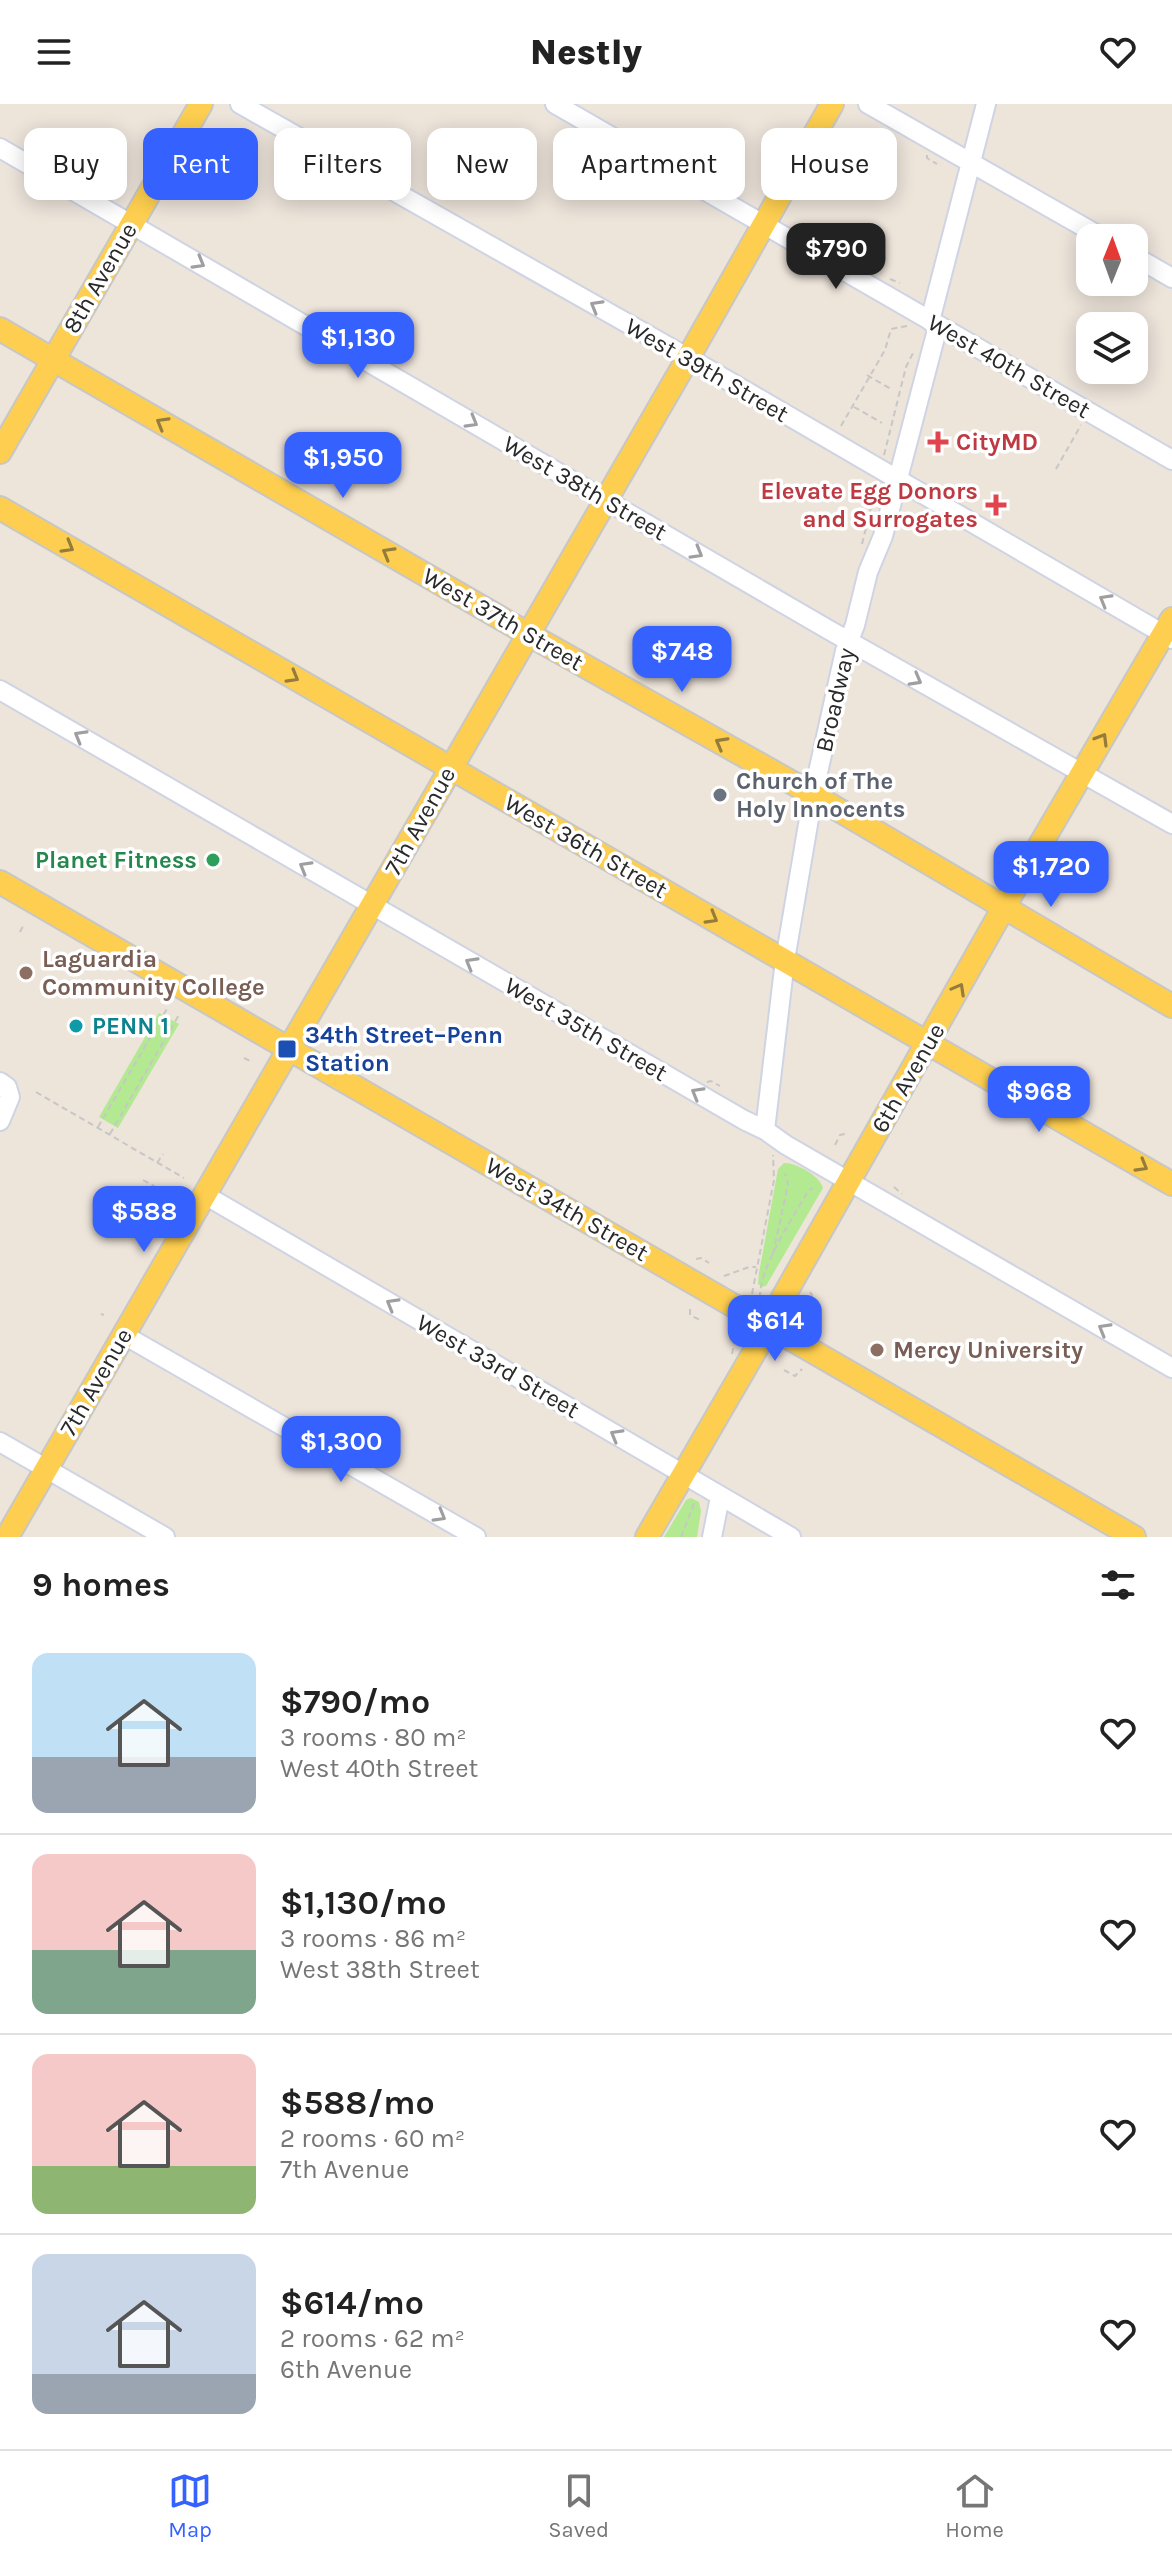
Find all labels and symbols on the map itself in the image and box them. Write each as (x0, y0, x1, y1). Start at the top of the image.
street label: 8th Avenue (57, 218, 143, 338)
pin: $790 (789, 223, 883, 291)
north arrow (1076, 224, 1148, 296)
one-way arrow (190, 253, 205, 269)
one-way arrow (590, 300, 605, 316)
street label: West 40th Street (923, 308, 1095, 424)
pin: $1,130 (293, 312, 423, 380)
street label: West 39th Street (621, 312, 793, 428)
one-way arrow (463, 412, 478, 428)
one-way arrow (156, 417, 171, 433)
place label: CityMD (956, 428, 1038, 456)
street label: West 38th Street (498, 430, 672, 546)
marker: CityMD (927, 431, 949, 453)
pin: $1,950 (278, 432, 408, 500)
place label: Elevate Egg Donors and Surrogates (760, 477, 978, 533)
marker: Elevate Egg Donors and Surrogates (985, 494, 1007, 516)
one-way arrow (59, 537, 73, 553)
one-way arrow (688, 543, 703, 559)
one-way arrow (382, 547, 396, 563)
street label: West 37th Street (418, 562, 588, 676)
one-way arrow (1099, 594, 1114, 610)
pin: $748 (635, 626, 729, 694)
street label: Broadway (809, 645, 861, 755)
one-way arrow (284, 667, 299, 683)
one-way arrow (908, 670, 923, 685)
one-way arrow (74, 731, 89, 746)
one-way arrow (1092, 733, 1107, 748)
one-way arrow (715, 737, 730, 753)
street label: 7th Avenue (379, 762, 461, 880)
place label: Church of The Holy Innocents (736, 767, 905, 823)
marker: Church of The Holy Innocents (711, 786, 729, 804)
street label: West 36th Street (500, 788, 672, 904)
pin: $1,720 (986, 841, 1116, 909)
place label: Planet Fitness (35, 846, 197, 874)
marker: Planet Fitness (204, 851, 222, 869)
one-way arrow (299, 861, 314, 877)
one-way arrow (703, 908, 718, 924)
place label: Laguardia Community College (42, 945, 265, 1001)
one-way arrow (466, 957, 480, 973)
marker: Laguardia Community College (17, 964, 35, 982)
street label: West 35th Street (500, 971, 672, 1087)
one-way arrow (949, 983, 964, 998)
place label: PENN 1 (92, 1012, 169, 1040)
marker: PENN 1 (67, 1017, 85, 1035)
street label: 6th Avenue (865, 1018, 951, 1138)
place label: 34th Street–Penn Station (305, 1021, 503, 1077)
marker: 34th Street–Penn Station (276, 1038, 298, 1060)
pin: $968 (992, 1066, 1086, 1134)
one-way arrow (691, 1087, 706, 1103)
street label: West 34th Street (481, 1151, 653, 1267)
one-way arrow (1133, 1156, 1148, 1172)
pin: $588 (97, 1186, 191, 1254)
pin: $614 (728, 1295, 822, 1363)
one-way arrow (386, 1298, 400, 1314)
street label: West 33rd Street (412, 1308, 584, 1424)
street label: 7th Avenue (54, 1323, 138, 1441)
one-way arrow (1099, 1323, 1113, 1339)
place label: Mercy University (893, 1336, 1083, 1364)
marker: Mercy University (868, 1341, 886, 1359)
pin: $1,300 (276, 1416, 406, 1484)
one-way arrow (610, 1429, 625, 1445)
one-way arrow (431, 1506, 446, 1522)

